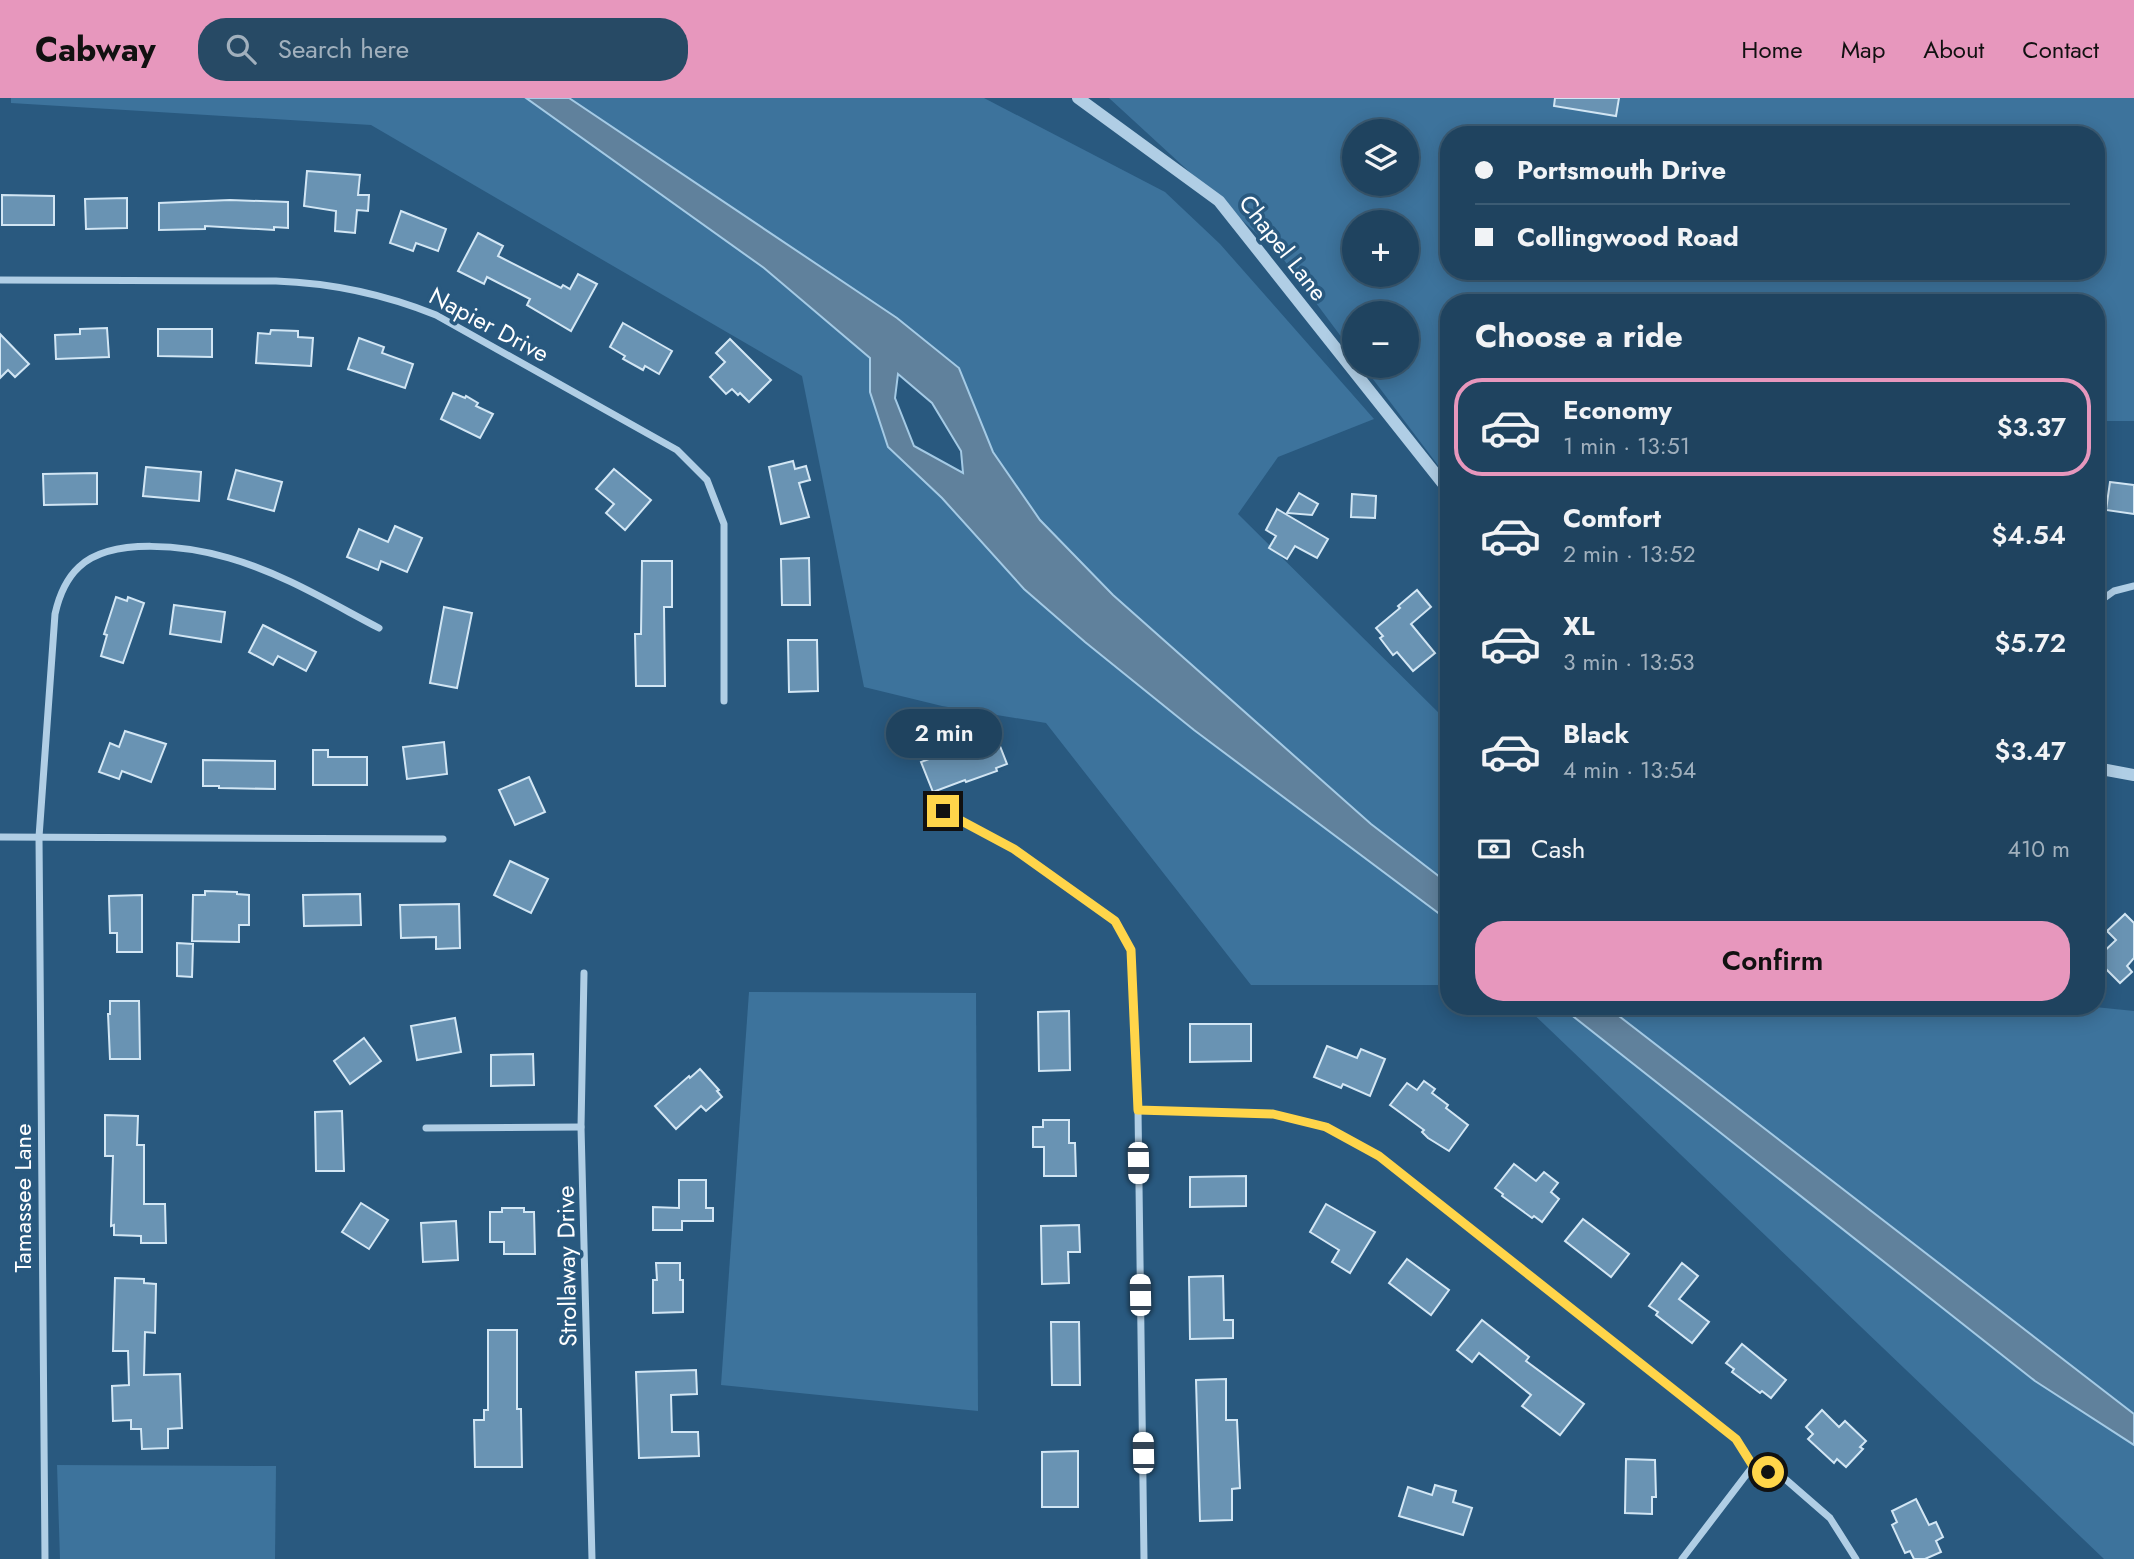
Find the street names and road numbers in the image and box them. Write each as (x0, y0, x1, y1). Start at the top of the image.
street label: Chapel Lane (1231, 187, 1336, 308)
street label: Napier Drive (423, 278, 555, 371)
street label: Tamassee Lane (5, 1123, 40, 1273)
street label: Strollaway Drive (548, 1185, 585, 1347)

